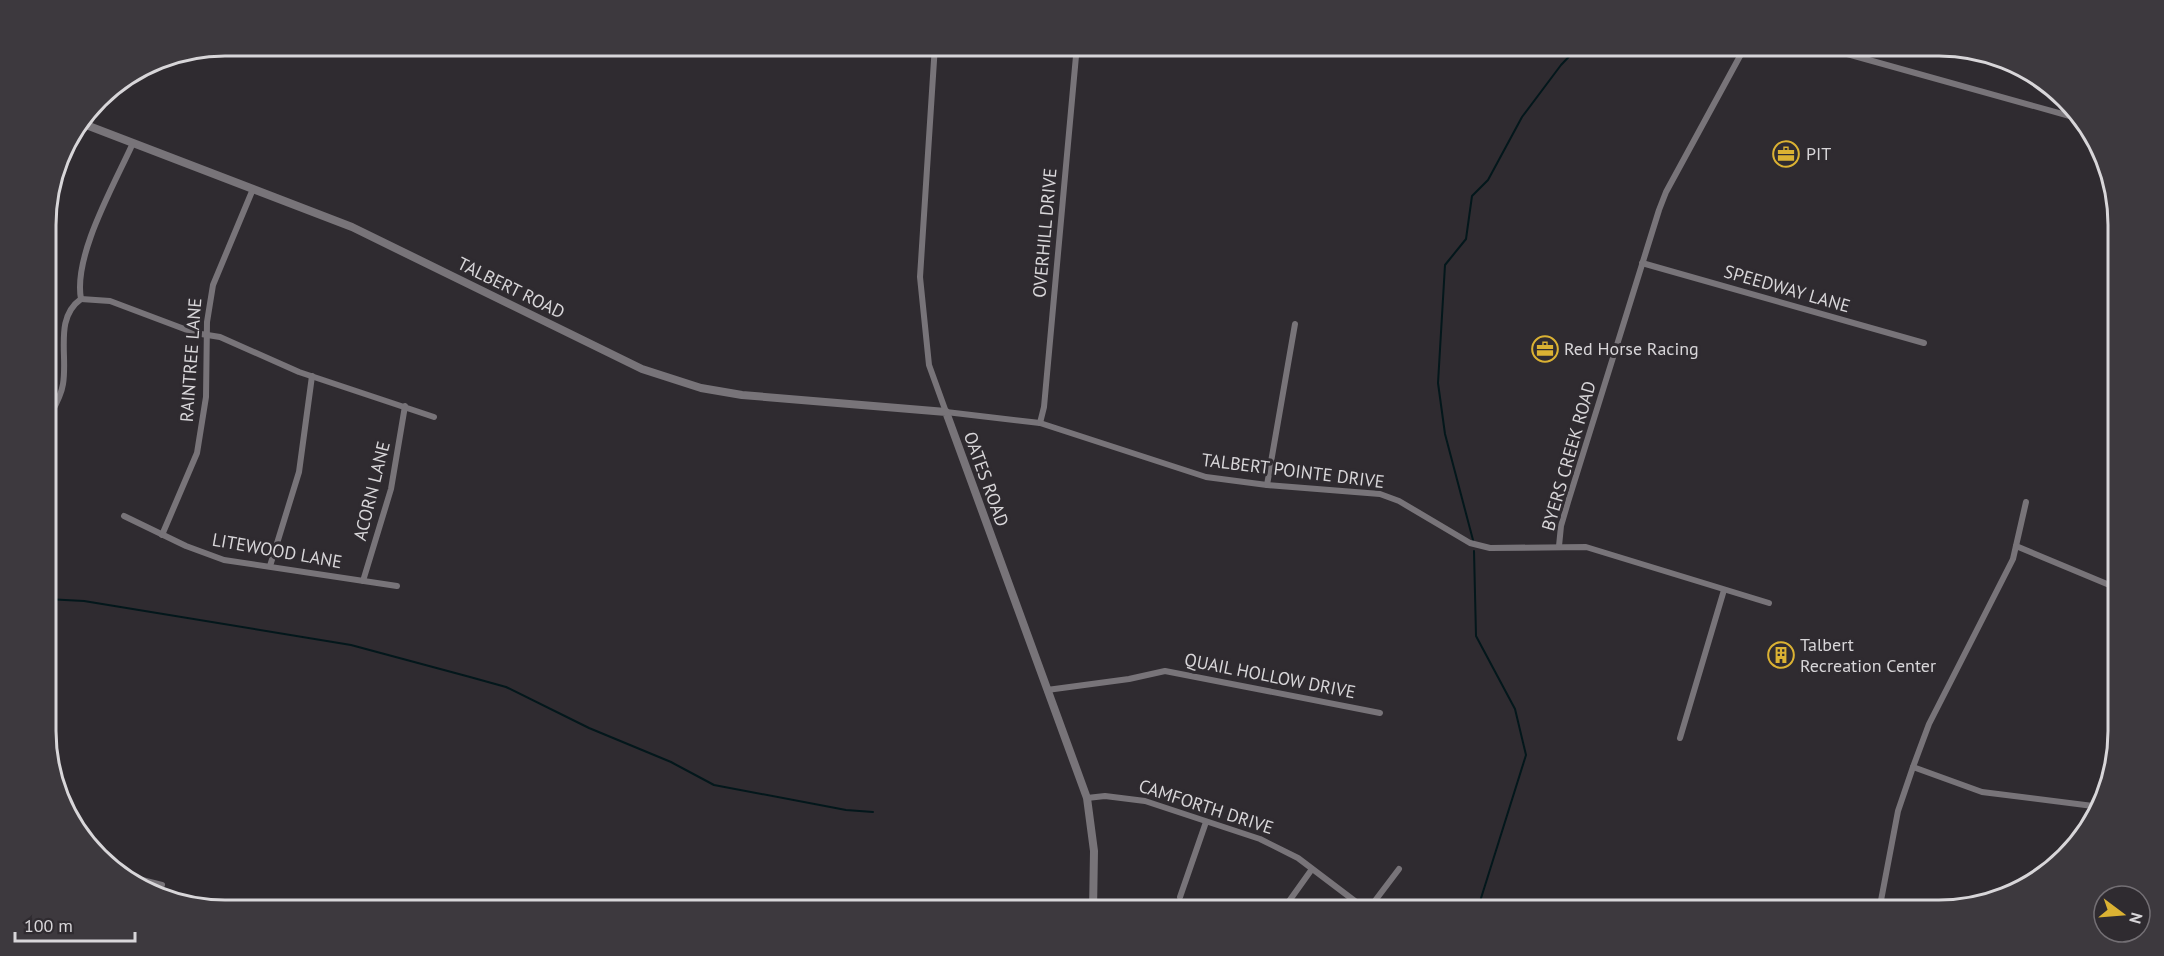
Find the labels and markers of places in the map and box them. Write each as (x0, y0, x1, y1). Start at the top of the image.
office icon: PIT (1771, 139, 1801, 169)
place label: PIT (1806, 142, 1831, 165)
office icon: Red Horse Racing (1530, 334, 1560, 364)
place label: Red Horse Racing (1564, 337, 1699, 360)
place label: Talbert Recreation Center (1800, 633, 1936, 677)
building icon: Talbert Recreation Center (1766, 640, 1796, 670)

